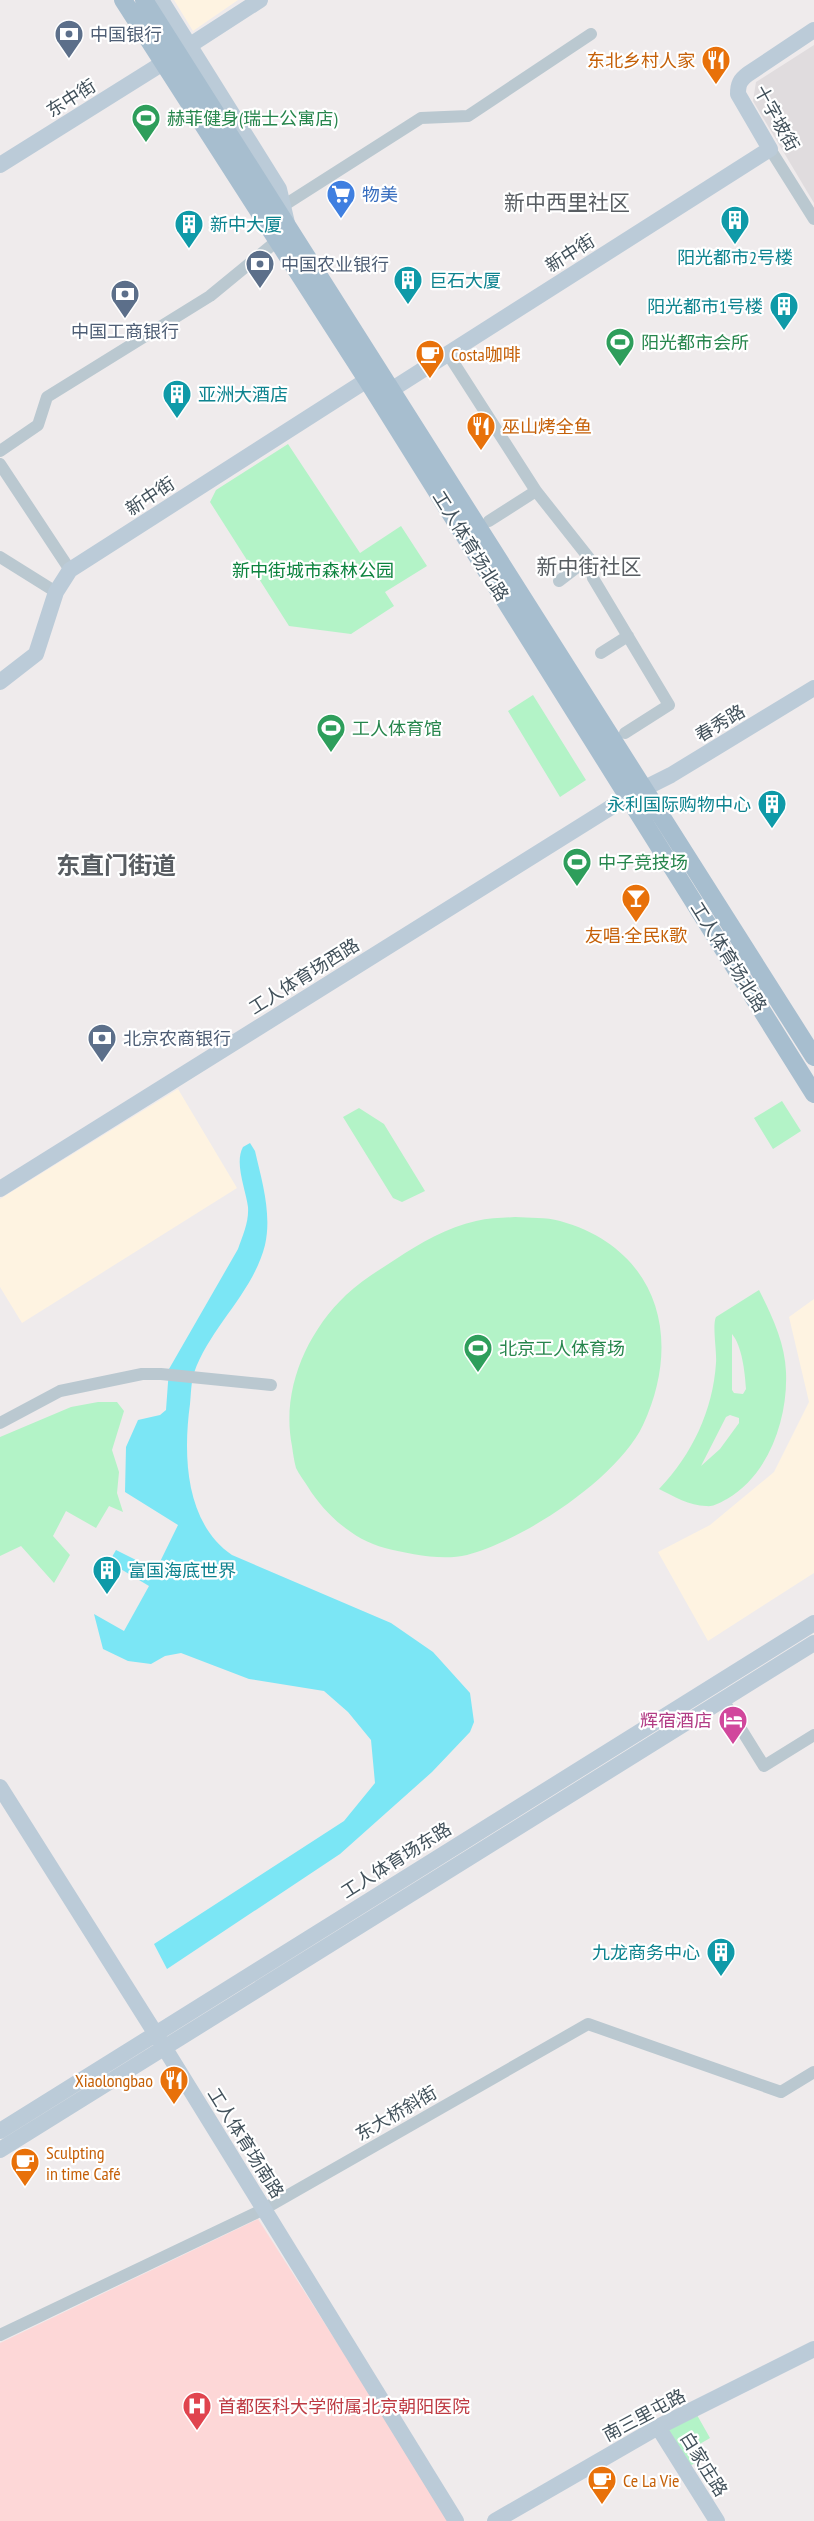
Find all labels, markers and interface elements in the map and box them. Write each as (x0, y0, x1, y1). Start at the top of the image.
bank icon: 中国银行 (53, 18, 85, 60)
place label: 中国银行 (90, 23, 162, 46)
restaurant icon: 东北乡村人家 (700, 44, 732, 86)
place label: 东北乡村人家 (587, 49, 695, 72)
street label: 东中街 (42, 74, 100, 122)
street label: 十字坡街 (749, 81, 805, 155)
sports icon: 赫菲健身(瑞士公寓店) (130, 102, 162, 144)
place label: 赫菲健身(瑞士公寓店) (167, 107, 338, 130)
supermarket icon: 物美 (325, 178, 357, 220)
place label: 物美 (362, 183, 398, 206)
district label: 新中西里社区 (504, 189, 630, 216)
building icon: 阳光都市2号楼 (719, 204, 751, 246)
building icon: 新中大厦 (173, 208, 205, 250)
place label: 新中大厦 (210, 213, 282, 236)
street label: 新中街 (541, 229, 599, 277)
place label: 阳光都市2号楼 (677, 246, 793, 269)
bank icon: 中国农业银行 (244, 248, 276, 290)
place label: 中国农业银行 (281, 253, 389, 276)
building icon: 巨石大厦 (392, 264, 424, 306)
place label: 巨石大厦 (429, 269, 501, 292)
bank icon: 中国工商银行 (109, 278, 141, 320)
building icon: 阳光都市1号楼 (768, 290, 800, 332)
place label: 阳光都市1号楼 (647, 295, 763, 318)
place label: 中国工商银行 (71, 320, 179, 343)
sports icon: 阳光都市会所 (604, 326, 636, 368)
place label: 阳光都市会所 (641, 331, 749, 354)
cafe icon: Costa咖啡 (414, 338, 446, 380)
place label: Costa咖啡 (451, 343, 521, 366)
building icon: 亚洲大酒店 (161, 378, 193, 420)
place label: 亚洲大酒店 (198, 383, 288, 406)
restaurant icon: 巫山烤全鱼 (465, 410, 497, 452)
place label: 巫山烤全鱼 (502, 415, 592, 438)
street label: 新中街 (121, 472, 179, 520)
street label: 工人体育场北路 (428, 486, 514, 606)
district label: 新中街社区 (537, 553, 642, 580)
park label: 新中街城市森林公园 (232, 559, 394, 582)
street label: 春秀路 (691, 699, 749, 747)
sports icon: 工人体育馆 (315, 712, 347, 754)
place label: 工人体育馆 (352, 717, 442, 740)
building icon: 永利国际购物中心 (756, 788, 788, 830)
place label: 永利国际购物中心 (607, 793, 751, 816)
sports icon: 中子竞技场 (561, 846, 593, 888)
district label: 东直门街道 (56, 850, 176, 881)
place label: 中子竞技场 (598, 851, 688, 874)
bar icon: 友唱·全民K歌 (620, 882, 652, 924)
street label: 工人体育场北路 (686, 897, 772, 1017)
place label: 友唱·全民K歌 (585, 924, 687, 947)
street label: 工人体育场西路 (244, 933, 364, 1019)
bank icon: 北京农商银行 (86, 1022, 118, 1064)
place label: 北京农商银行 (123, 1027, 231, 1050)
sports icon: 北京工人体育场 (462, 1332, 494, 1374)
place label: 北京工人体育场 (499, 1337, 625, 1360)
building icon: 富国海底世界 (91, 1554, 123, 1596)
place label: 富国海底世界 (128, 1559, 236, 1582)
hotel icon: 辉宿酒店 (717, 1704, 749, 1746)
place label: 辉宿酒店 (640, 1709, 712, 1732)
street label: 工人体育场东路 (336, 1817, 456, 1903)
building icon: 九龙商务中心 (705, 1936, 737, 1978)
place label: 九龙商务中心 (592, 1941, 700, 1964)
restaurant icon: Xiaolongbao (158, 2064, 190, 2106)
place label: Xiaolongbao (75, 2069, 153, 2092)
street label: 东大桥斜街 (351, 2081, 441, 2145)
street label: 工人体育场南路 (203, 2083, 289, 2203)
place label: Sculpting in time Café (46, 2141, 121, 2185)
cafe icon: Sculpting in time Café (9, 2146, 41, 2188)
street label: 南三里屯路 (599, 2384, 689, 2446)
hospital icon: 首都医科大学附属北京朝阳医院 (181, 2390, 213, 2432)
place label: 首都医科大学附属北京朝阳医院 (218, 2395, 470, 2418)
street label: 白家庄路 (675, 2427, 733, 2501)
cafe icon: Ce La Vie (586, 2464, 618, 2506)
place label: Ce La Vie (623, 2469, 679, 2492)

